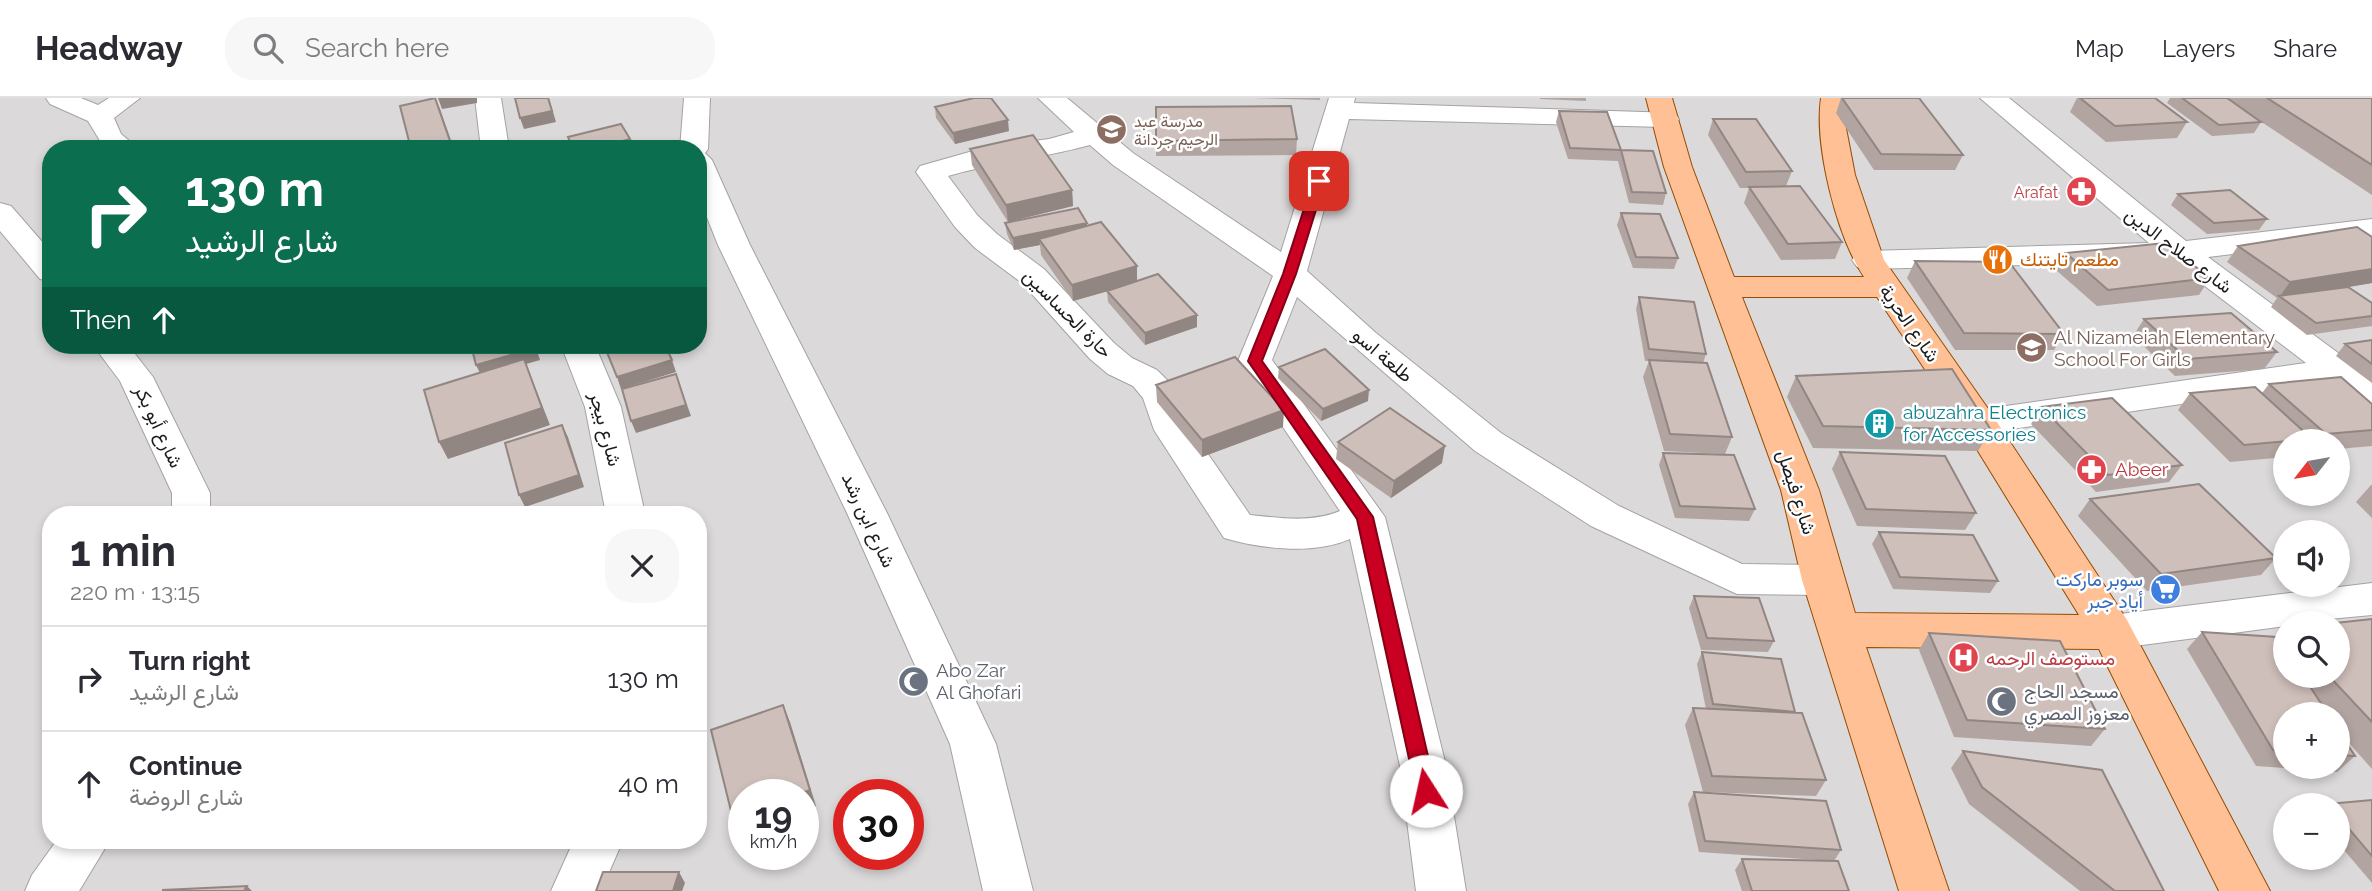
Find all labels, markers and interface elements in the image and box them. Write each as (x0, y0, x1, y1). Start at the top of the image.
search box (225, 17, 715, 80)
text: Headway (35, 29, 183, 68)
icon: search (249, 29, 287, 67)
text: Search here (305, 33, 449, 63)
text: Map (2075, 34, 2124, 63)
text: Layers (2162, 34, 2235, 63)
text: Share (2273, 34, 2337, 63)
place label: مدرسة عبد الرحيم جردانة (1134, 112, 1218, 150)
school or university icon: مدرسة عبد الرحيم جردانة (1094, 113, 1128, 147)
pin (1289, 151, 1349, 211)
text: 130 m (185, 160, 324, 217)
icon: arrive (1300, 162, 1338, 200)
icon: right (70, 168, 161, 259)
pharmacy icon: Arafat (2064, 175, 2098, 209)
place label: Arafat (2014, 183, 2059, 202)
street label: شارع صلاح الدين (2120, 203, 2237, 299)
text: شارع الرشيد (185, 222, 338, 259)
restaurant icon: مطعم تايتنك (1980, 242, 2014, 276)
place label: مطعم تايتنك (2020, 248, 2119, 272)
street label: حارة الحساسين (1018, 264, 1117, 363)
street label: شارع الحرية (1874, 280, 1945, 367)
icon: ahead (145, 301, 183, 339)
text: Then (70, 305, 131, 335)
street label: طلعة اسو (1348, 323, 1418, 387)
place label: Al Nizameiah Elementary School For Girls (2054, 326, 2275, 370)
school or university icon: Al Nizameiah Elementary School For Girls (2014, 331, 2048, 365)
street label: شارع أبو بكر (128, 380, 188, 472)
street label: شارع بيجر (583, 389, 626, 469)
place label: abuzahra Electronics for Accessories (1903, 401, 2086, 445)
building icon: abuzahra Electronics for Accessories (1863, 406, 1897, 440)
north arrow (2273, 429, 2350, 506)
map controls (2273, 429, 2350, 870)
street label: شارع فيصل (1771, 447, 1821, 538)
pharmacy icon: Abeer (2075, 452, 2109, 486)
place label: Abeer (2115, 458, 2169, 480)
street label: شارع ابن رشد (836, 469, 900, 572)
button: sound (2273, 520, 2350, 597)
text: 1 min (70, 527, 176, 576)
button: close (605, 529, 679, 603)
place label: سوبر ماركت أياد جبر (2056, 568, 2143, 613)
supermarket icon: سوبر ماركت أياد جبر (2149, 573, 2183, 607)
text: 220 m · 13:15 (70, 578, 200, 605)
button: search (2273, 611, 2350, 688)
hospital icon: مستوصف الرحمه (1946, 641, 1980, 675)
text: Turn right (129, 646, 250, 676)
place label: مستوصف الرحمه (1986, 647, 2115, 670)
place label: Abo Zar Al Ghofari (936, 659, 1022, 703)
icon: right (70, 660, 108, 698)
text: 130 m (608, 664, 679, 694)
mosque icon: Abo Zar Al Ghofari (896, 664, 930, 698)
text: شارع الرشيد (129, 678, 239, 705)
place label: مسجد الحاج معزوز المصري (2024, 680, 2130, 729)
mosque icon: مسجد الحاج معزوز المصري (1984, 685, 2018, 719)
button: + (2273, 702, 2350, 779)
text: Continue (129, 751, 242, 781)
position arrow (1389, 754, 1463, 828)
icon: ahead (70, 765, 108, 803)
text: 40 m (618, 769, 679, 799)
speed limit sign: 30 (833, 779, 924, 870)
text: شارع الروضة (129, 783, 243, 810)
button: − (2273, 793, 2350, 870)
text: 19 (755, 795, 792, 836)
text: km/h (750, 831, 797, 852)

